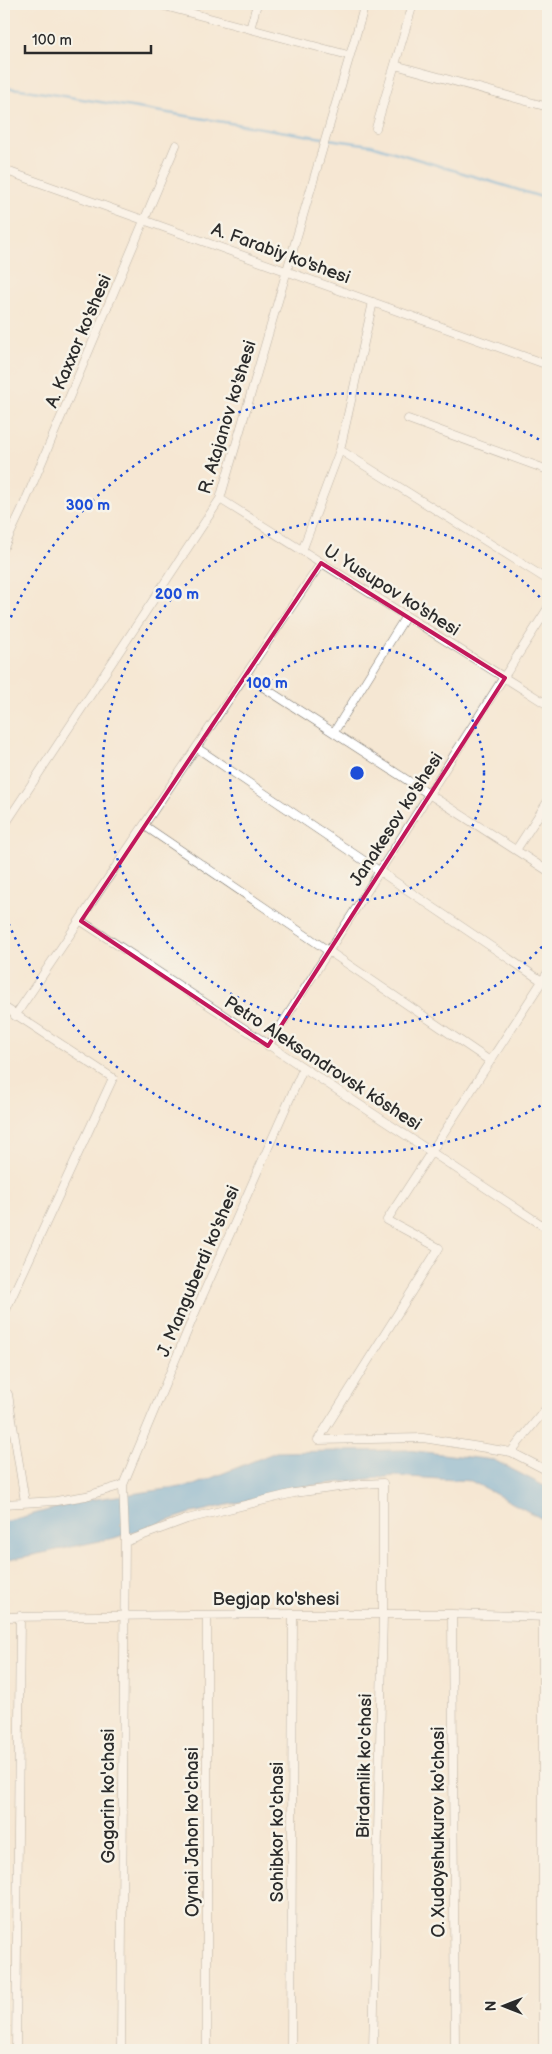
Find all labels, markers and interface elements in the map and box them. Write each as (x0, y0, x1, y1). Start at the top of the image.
scale bar (25, 22, 151, 54)
text: 100 m (32, 31, 72, 50)
street label: A. Farabiy ko'shesi (209, 219, 353, 288)
street label: A. Kaxxor ko'shesi (41, 271, 116, 411)
street label: R. Atajanov ko'shesi (194, 338, 261, 497)
text: 300 m (66, 496, 110, 515)
street label: U. Yusupov ko'shesi (320, 540, 464, 641)
text: 200 m (155, 585, 199, 604)
text: 100 m (246, 674, 288, 693)
street label: Janakesov ko'shesi (345, 748, 447, 890)
centre of rings (348, 764, 366, 782)
street label: Petro Aleksandrovsk kóshesi (220, 992, 425, 1135)
street label: J. Manguberdi ko'shesi (153, 1182, 244, 1360)
street label: Begjap ko'shesi (212, 1589, 340, 1610)
street label: Birdamlik ko'chasi (353, 1693, 376, 1839)
street label: O. Xudoyshukurov ko'chasi (428, 1727, 449, 1937)
street label: Gagarin ko'chasi (98, 1728, 119, 1864)
street label: Oynai Jahon ko'chasi (182, 1747, 203, 1917)
street label: Sohibkor ko'chasi (267, 1762, 288, 1902)
north arrow (480, 1982, 530, 2032)
text: N (483, 2001, 500, 2011)

